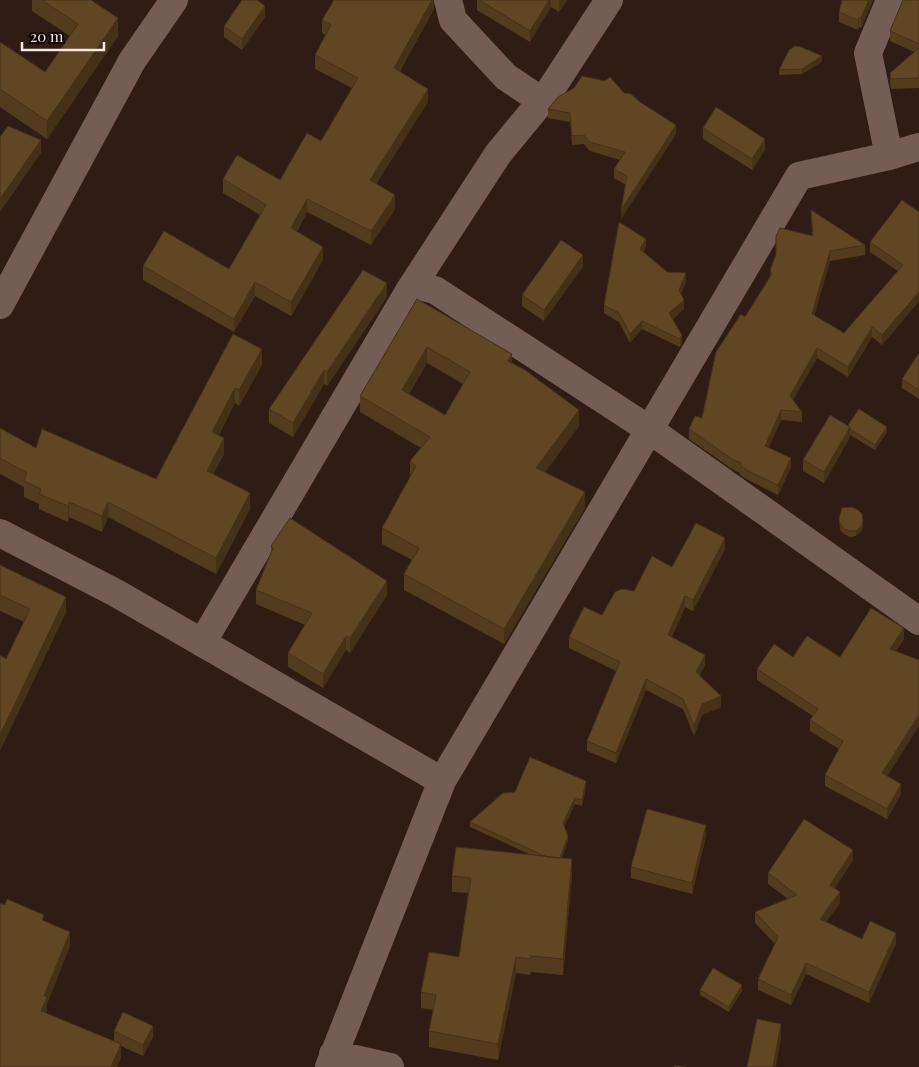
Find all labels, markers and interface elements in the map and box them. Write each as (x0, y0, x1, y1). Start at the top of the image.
scale bar (22, 20, 105, 52)
text: 20 m (30, 26, 64, 46)

